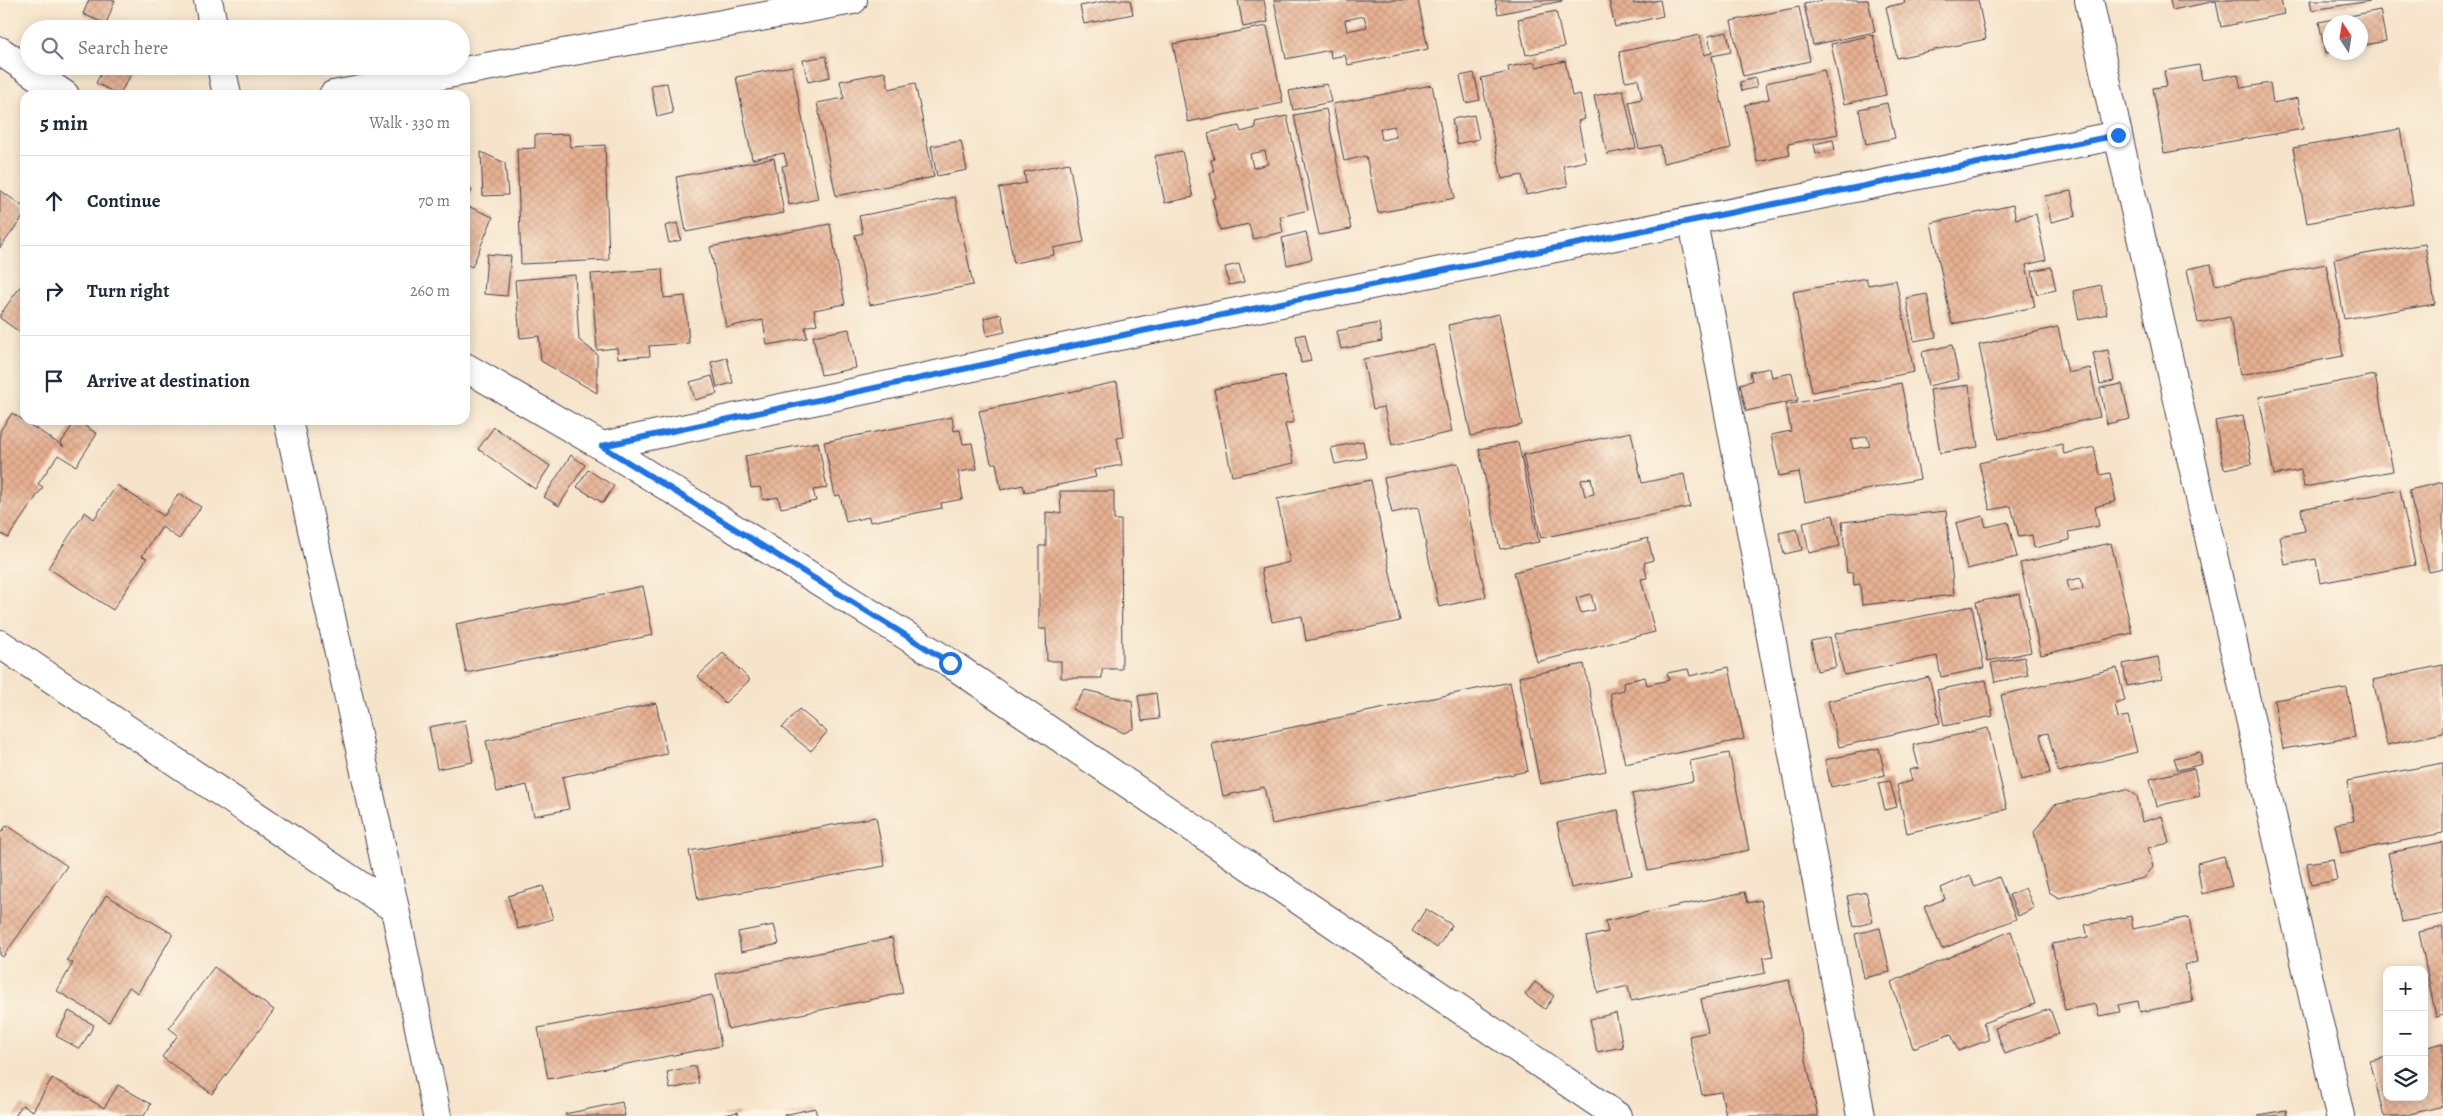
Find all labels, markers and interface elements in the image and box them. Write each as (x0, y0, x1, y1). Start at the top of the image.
north arrow (2323, 15, 2368, 60)
search box (20, 20, 470, 75)
icon: search (38, 34, 66, 62)
text: Search here (78, 35, 168, 61)
text: 5 min (40, 109, 88, 137)
text: Walk · 330 m (369, 112, 450, 134)
route end (2107, 124, 2130, 147)
icon: ahead (40, 187, 68, 215)
text: Continue (87, 188, 161, 214)
text: 70 m (418, 190, 450, 212)
icon: right (40, 277, 68, 305)
text: Turn right (87, 278, 169, 304)
text: 260 m (410, 280, 450, 302)
icon: arrive (40, 367, 68, 395)
text: Arrive at destination (87, 368, 250, 394)
route start (939, 652, 962, 675)
map controls (2383, 966, 2428, 1101)
button: + (2383, 966, 2428, 1011)
button: − (2383, 1011, 2428, 1056)
button: layers (2383, 1056, 2428, 1101)

